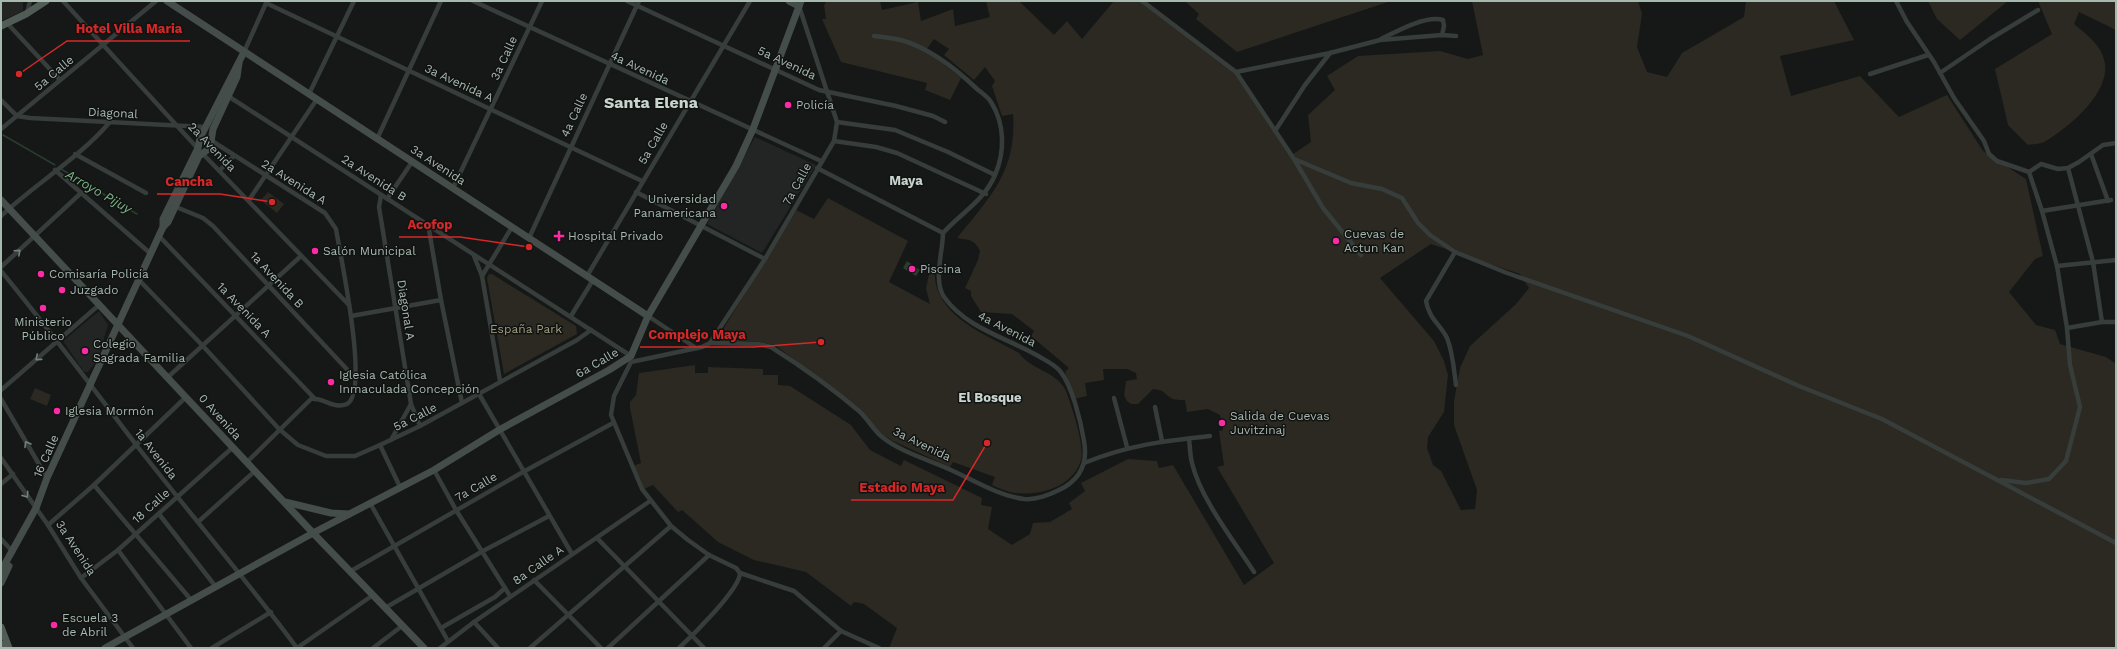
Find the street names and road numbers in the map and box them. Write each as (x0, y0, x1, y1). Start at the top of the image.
street label: 3a Calle (488, 34, 520, 82)
street label: 5a Avenida (756, 43, 819, 83)
street label: 4a Avenida (608, 48, 672, 88)
street label: 5a Calle (32, 53, 77, 93)
street label: 3a Avenida A (423, 61, 496, 105)
street label: 4a Calle (558, 91, 590, 139)
street label: Diagonal (88, 105, 139, 121)
street label: 5a Calle (635, 119, 671, 167)
street label: 2a Avenida (185, 120, 239, 175)
street label: 3a Avenida (408, 142, 468, 188)
street label: 2a Avenida B (339, 152, 409, 204)
street label: 2a Avenida A (259, 156, 329, 208)
street label: 7a Calle (780, 160, 814, 208)
street label: 1a Avenida B (247, 249, 307, 311)
street label: 1a Avenida A (214, 279, 274, 341)
street label: Diagonal A (394, 279, 418, 341)
street label: 4a Avenida (976, 308, 1038, 350)
street label: 6a Calle (573, 345, 621, 381)
street label: 0 Avenida (196, 391, 244, 443)
street label: 5a Calle (391, 400, 439, 434)
street label: 3a Avenida (891, 424, 953, 464)
street label: 1a Avenida (132, 426, 180, 482)
street label: 16 Calle (30, 432, 62, 480)
street label: 7a Calle (452, 469, 500, 505)
street label: 18 Calle (129, 486, 173, 526)
street label: 3a Avenida (53, 518, 99, 578)
street label: 8a Calle A (510, 542, 566, 588)

